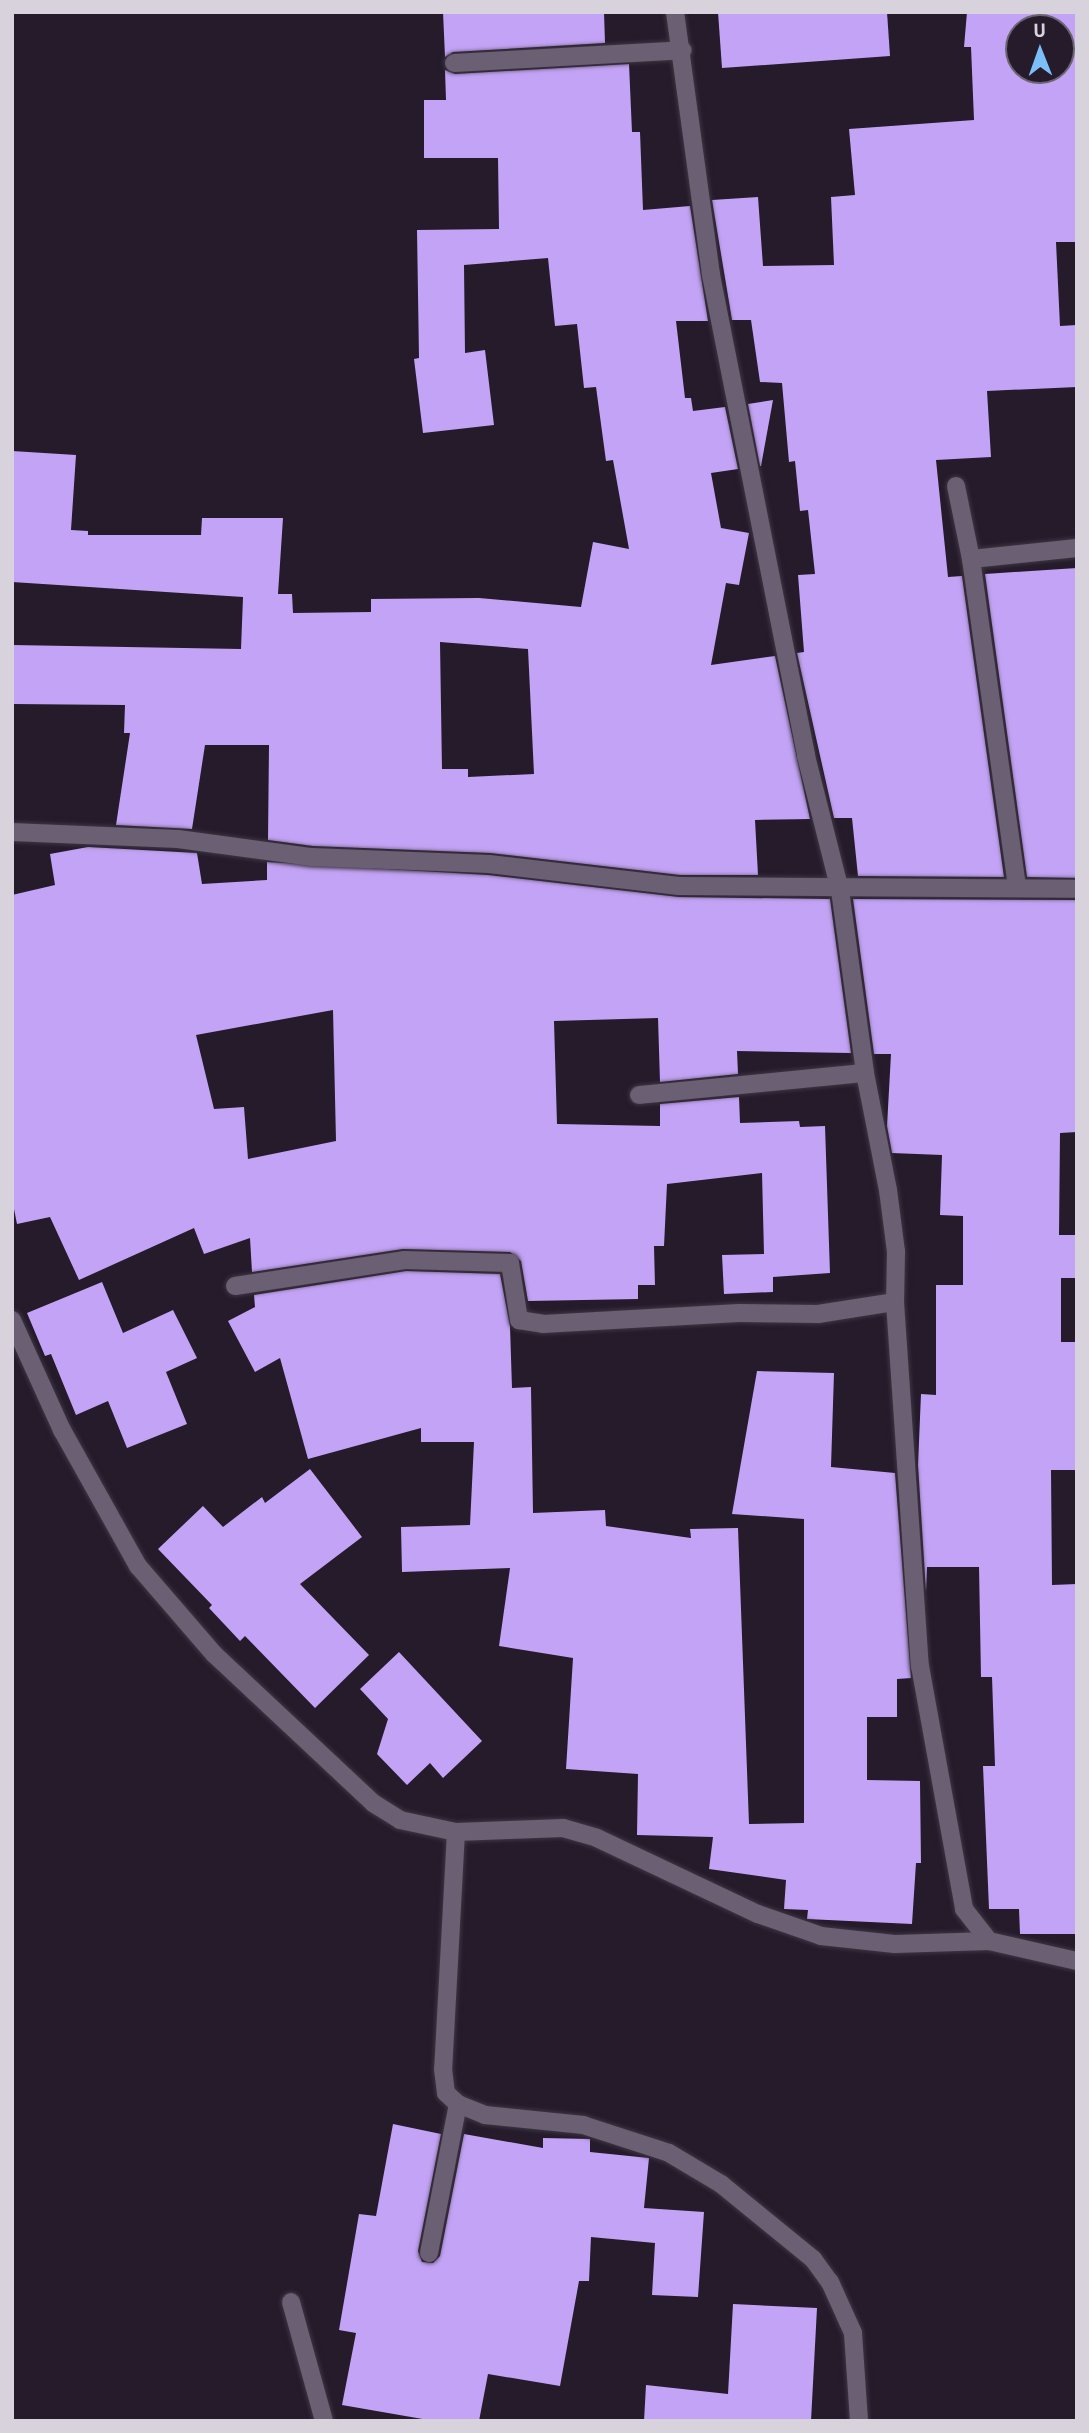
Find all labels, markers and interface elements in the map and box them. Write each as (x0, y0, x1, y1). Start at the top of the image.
north arrow (1005, 14, 1075, 84)
text: U (1033, 18, 1046, 41)

